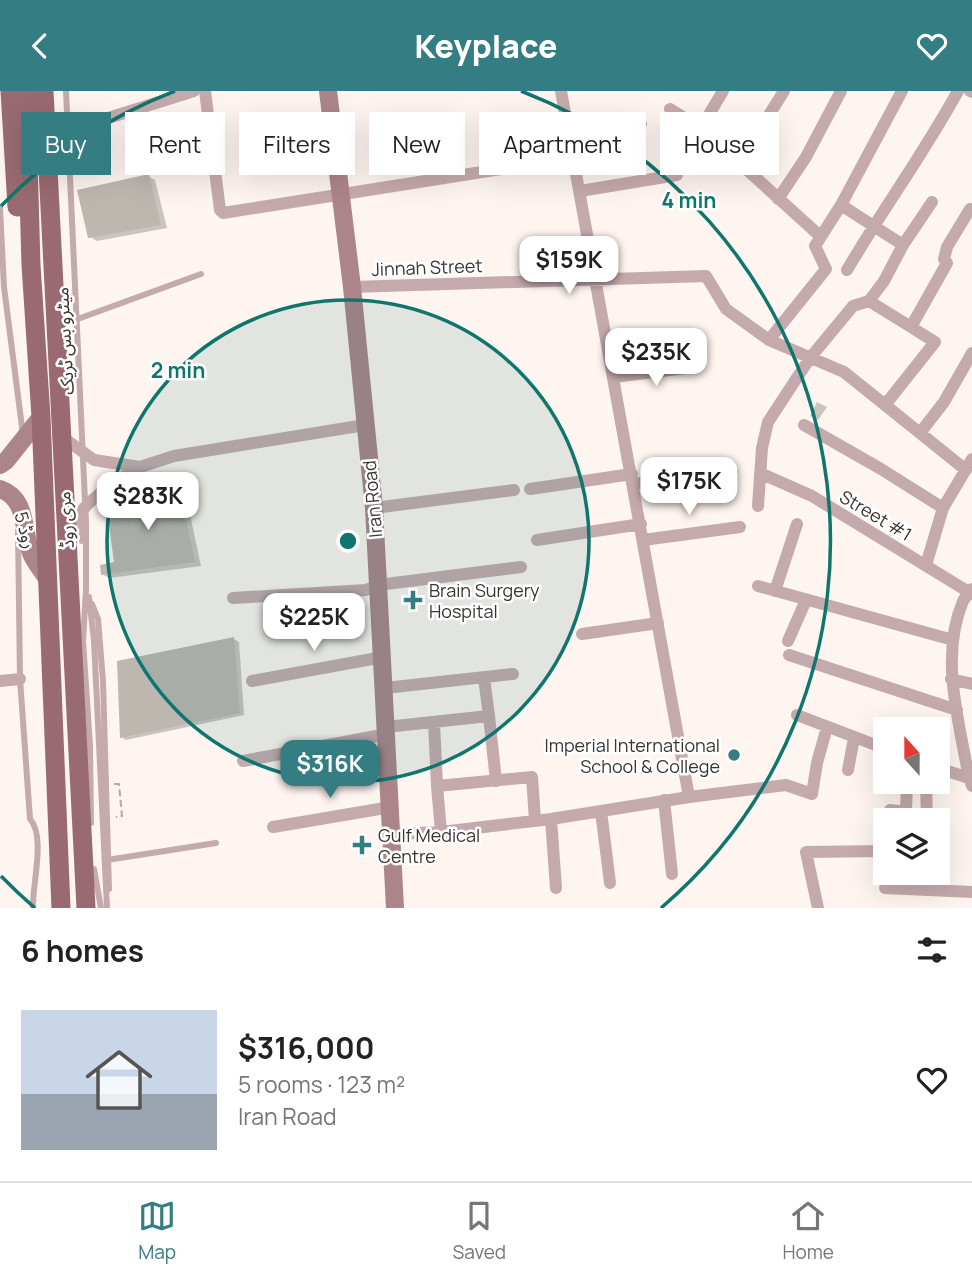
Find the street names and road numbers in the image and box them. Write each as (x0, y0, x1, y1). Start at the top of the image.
street label: Jinnah Street (371, 253, 483, 281)
street label: میٹرو بس ٹریک (49, 287, 79, 395)
street label: Iran Road (357, 459, 387, 539)
street label: Street #1 (836, 484, 916, 546)
street label: مری روڈ (51, 491, 79, 549)
street label: روڈ 5 (9, 509, 43, 551)

